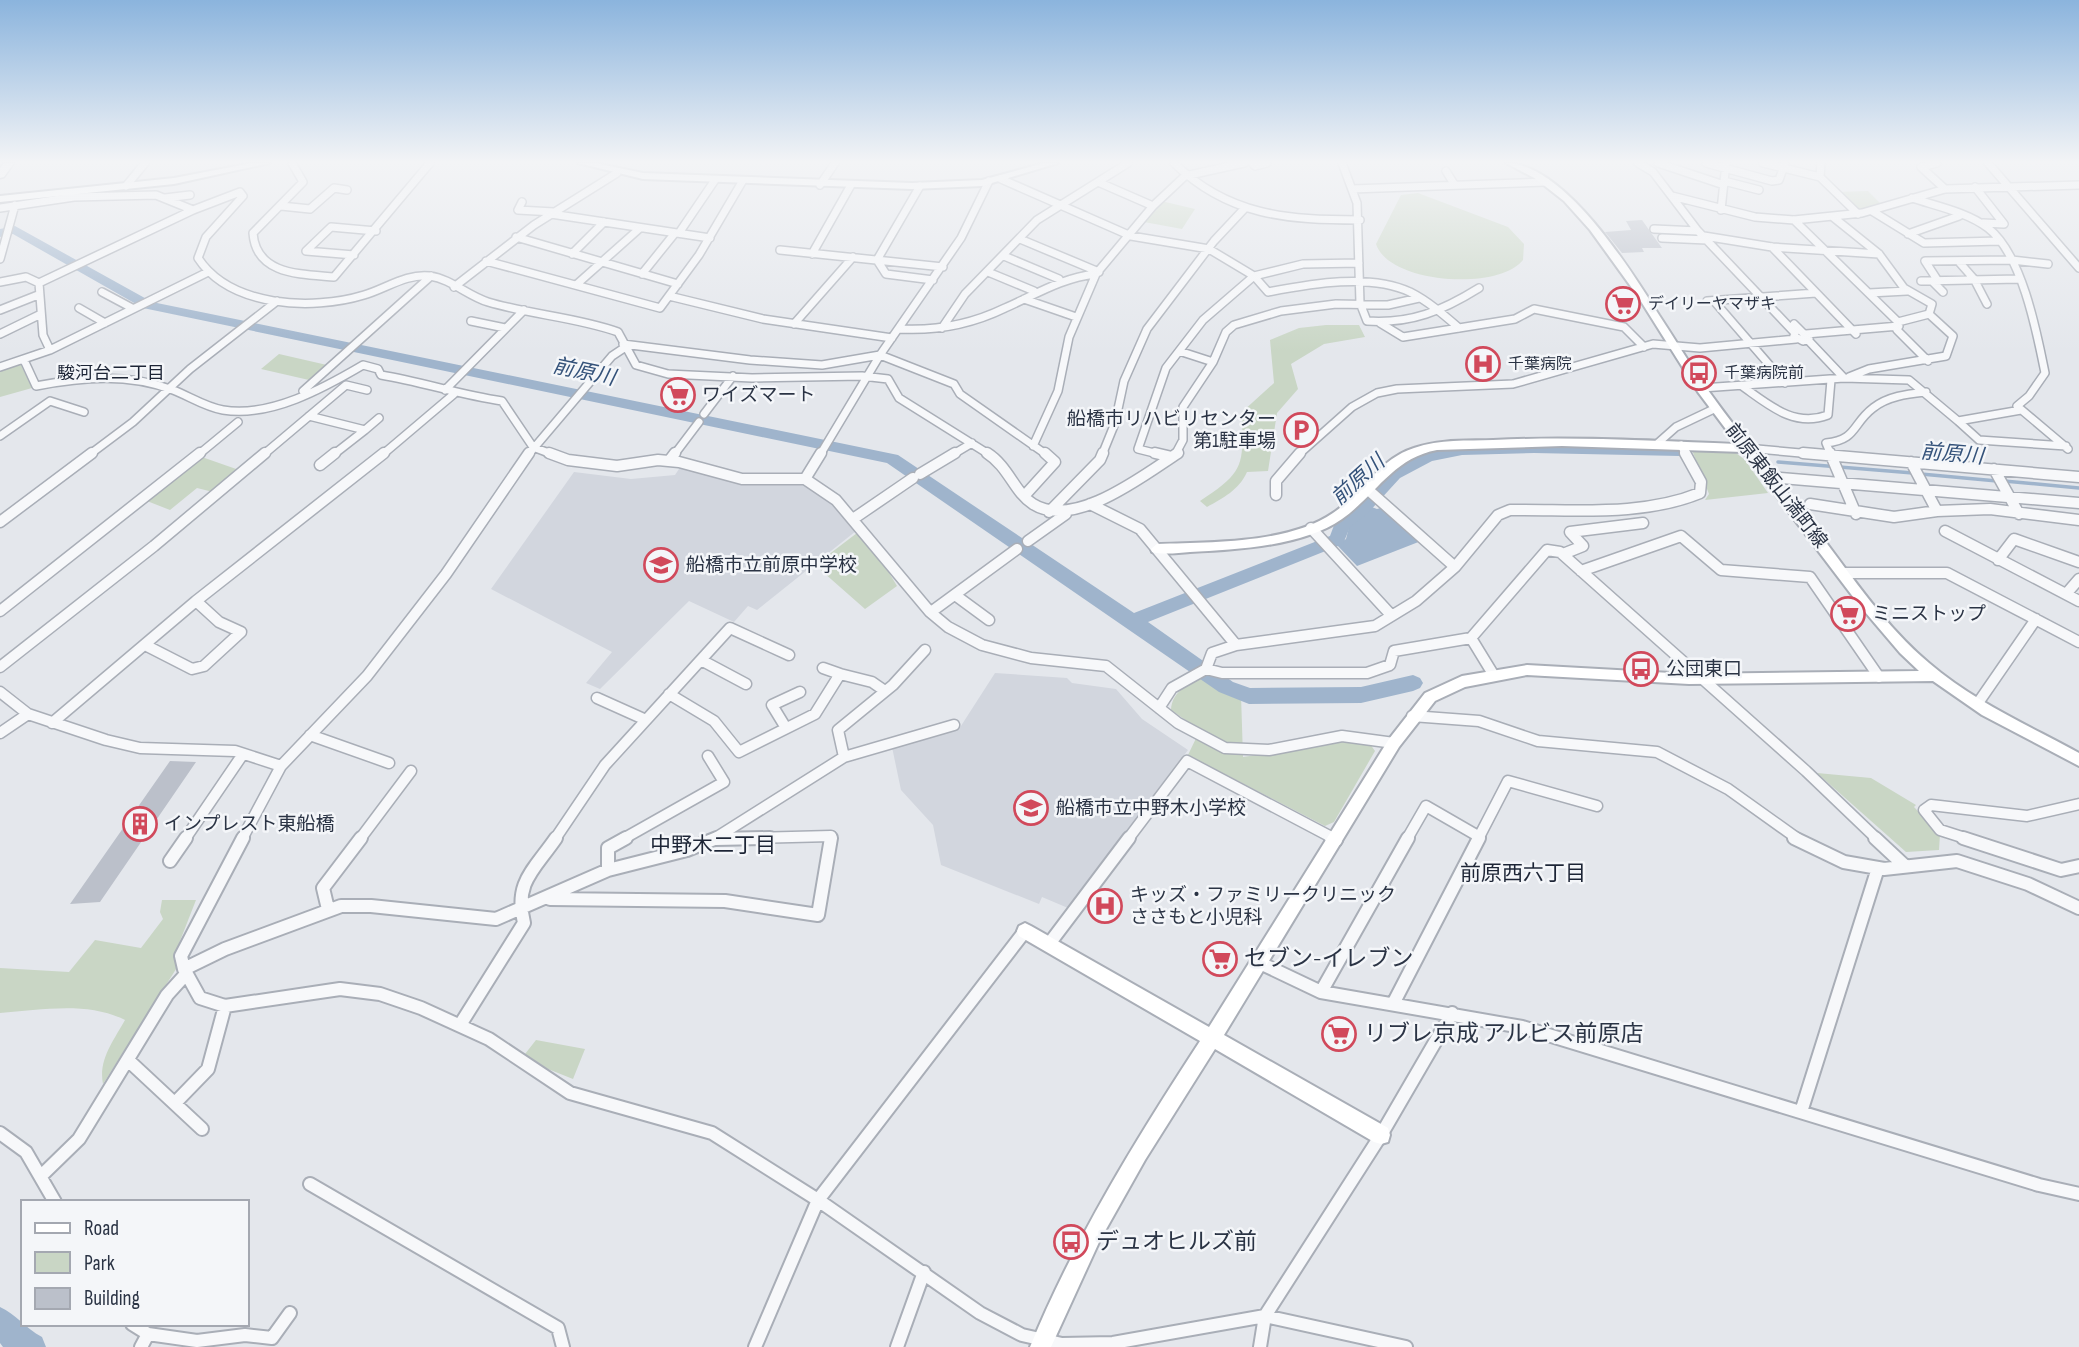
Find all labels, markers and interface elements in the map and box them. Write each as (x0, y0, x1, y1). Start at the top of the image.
supermarket icon: デイリーヤマザキ (1604, 285, 1642, 323)
place label: デイリーヤマザキ (1648, 295, 1776, 314)
hospital icon: 千葉病院 (1464, 345, 1502, 383)
water label: 前原川 (551, 353, 619, 391)
bus stop icon: 千葉病院前 (1680, 354, 1718, 392)
place label: 千葉病院 (1508, 355, 1572, 374)
district label: 駿河台二丁目 (57, 363, 165, 384)
place label: 千葉病院前 (1724, 364, 1804, 383)
supermarket icon: ワイズマート (659, 376, 697, 414)
place label: ワイズマート (702, 384, 815, 407)
place label: 船橋市リハビリセンター 第1駐車場 (1067, 408, 1276, 453)
parking icon: 船橋市リハビリセンター 第1駐車場 (1282, 411, 1320, 449)
street label: 前原東飯山満町線 (1720, 419, 1832, 553)
water label: 前原川 (1920, 439, 1986, 469)
water label: 前原川 (1326, 448, 1391, 510)
school or university icon: 船橋市立前原中学校 (642, 546, 680, 584)
place label: 船橋市立前原中学校 (686, 554, 857, 577)
supermarket icon: ミニストップ (1829, 595, 1867, 633)
place label: ミニストップ (1872, 603, 1986, 626)
bus stop icon: 公団東口 (1622, 650, 1660, 688)
place label: 公団東口 (1666, 658, 1742, 681)
school or university icon: 船橋市立中野木小学校 (1012, 789, 1050, 827)
place label: 船橋市立中野木小学校 (1056, 797, 1246, 820)
building icon: インプレスト東船橋 (121, 805, 159, 843)
place label: インプレスト東船橋 (164, 813, 334, 836)
district label: 中野木二丁目 (650, 833, 776, 858)
district label: 前原西六丁目 (1460, 861, 1586, 886)
place label: キッズ・ファミリークリニック ささもと小児科 (1130, 884, 1396, 929)
hospital icon: キッズ・ファミリークリニック ささもと小児科 (1086, 887, 1124, 925)
supermarket icon: セブン-イレブン (1201, 940, 1239, 978)
place label: セブン-イレブン (1244, 945, 1413, 973)
supermarket icon: リブレ京成 アルビス前原店 (1320, 1015, 1358, 1053)
place label: リブレ京成 アルビス前原店 (1364, 1020, 1643, 1048)
legend (21, 1200, 248, 1326)
text: Road (84, 1216, 119, 1241)
bus stop icon: デュオヒルズ前 (1052, 1223, 1090, 1261)
place label: デュオヒルズ前 (1096, 1228, 1257, 1256)
text: Park (84, 1251, 115, 1276)
text: Building (84, 1286, 140, 1311)

